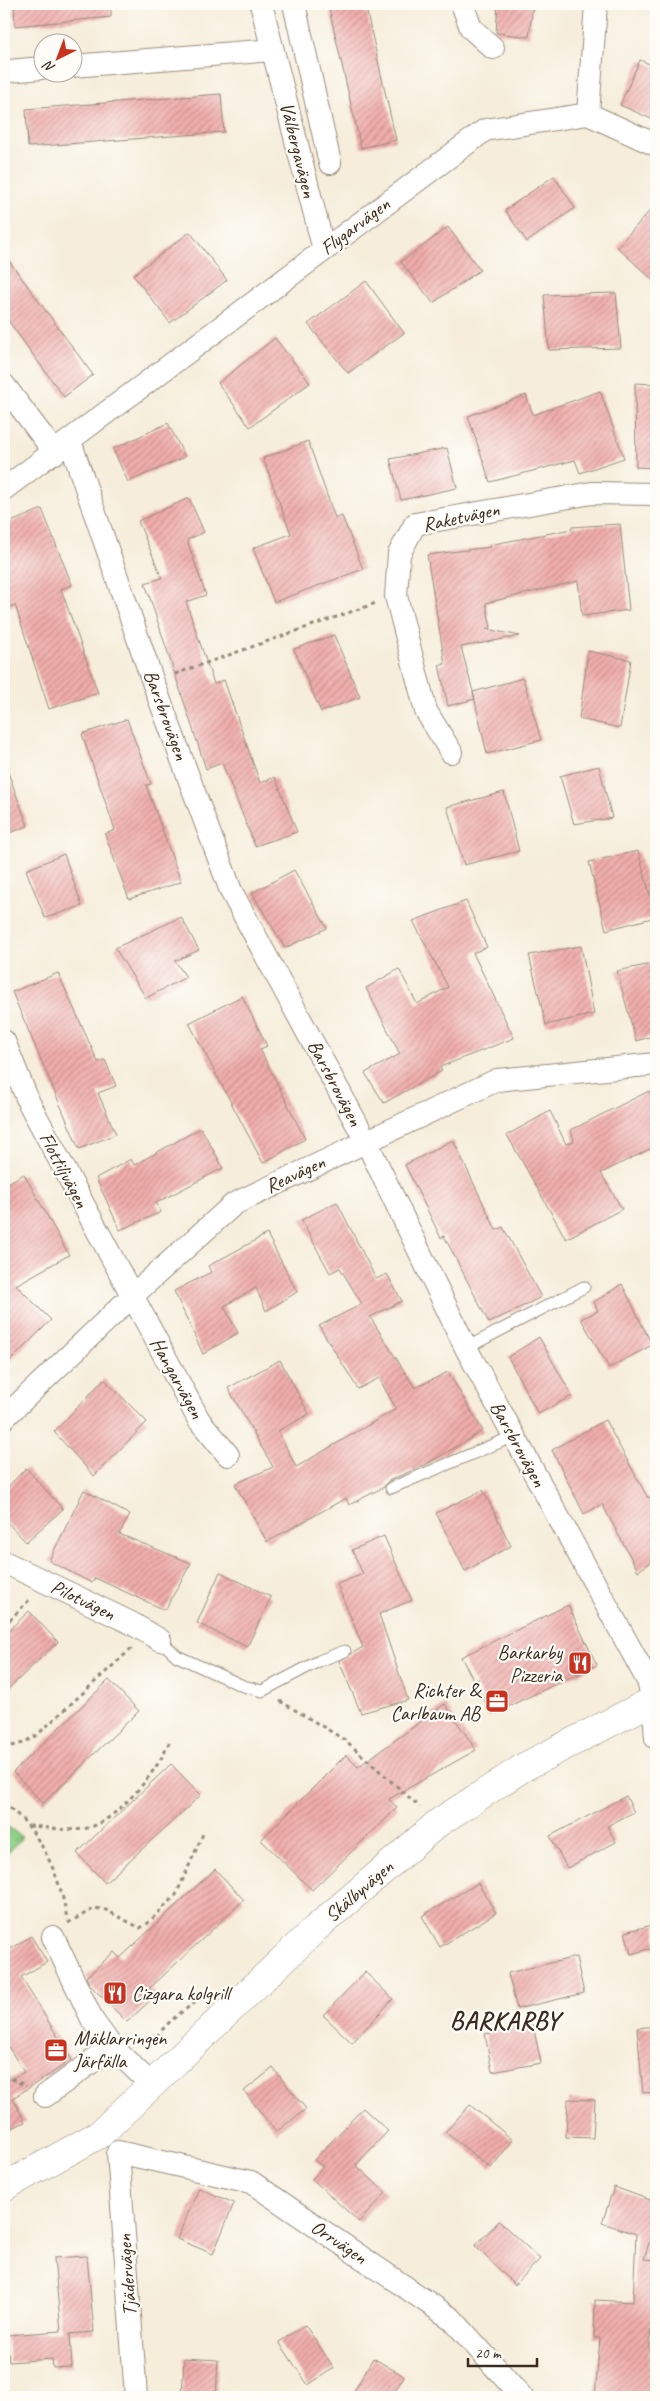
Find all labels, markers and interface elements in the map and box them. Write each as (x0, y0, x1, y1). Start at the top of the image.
north arrow (32, 32, 82, 82)
text: N (39, 57, 59, 77)
street label: Vålbergavägen (274, 100, 322, 201)
street label: Flygarvägen (315, 191, 396, 260)
street label: Raketvägen (420, 496, 503, 537)
street label: Barsbrovägen (138, 667, 194, 764)
street label: Barsbrovägen (302, 1036, 369, 1131)
street label: Flottiljvägen (34, 1128, 95, 1213)
street label: Reavägen (261, 1149, 330, 1199)
street label: Hangarvägen (144, 1333, 210, 1424)
street label: Barsbrovägen (484, 1397, 552, 1492)
street label: Pilotvägen (47, 1574, 120, 1627)
place label: Barkarby Pizzeria (498, 1640, 563, 1688)
restaurant icon: Barkarby Pizzeria (567, 1650, 593, 1676)
place label: Richter & Carlbaum AB (391, 1678, 483, 1726)
office icon: Richter & Carlbaum AB (484, 1688, 510, 1714)
street label: Skälbyvägen (320, 1854, 399, 1928)
restaurant icon: Cizgara kolgrill (102, 1980, 128, 2006)
place label: Cizgara kolgrill (132, 1981, 233, 2006)
district label: BARKARBY (450, 2005, 565, 2037)
place label: Mäklarringen Järfälla (73, 2026, 167, 2074)
office icon: Mäklarringen Järfälla (43, 2037, 69, 2063)
street label: Orrvägen (306, 2214, 373, 2270)
street label: Tjädervägen (112, 2232, 142, 2317)
scale bar (468, 2336, 536, 2368)
text: 20 m (475, 2344, 502, 2363)

